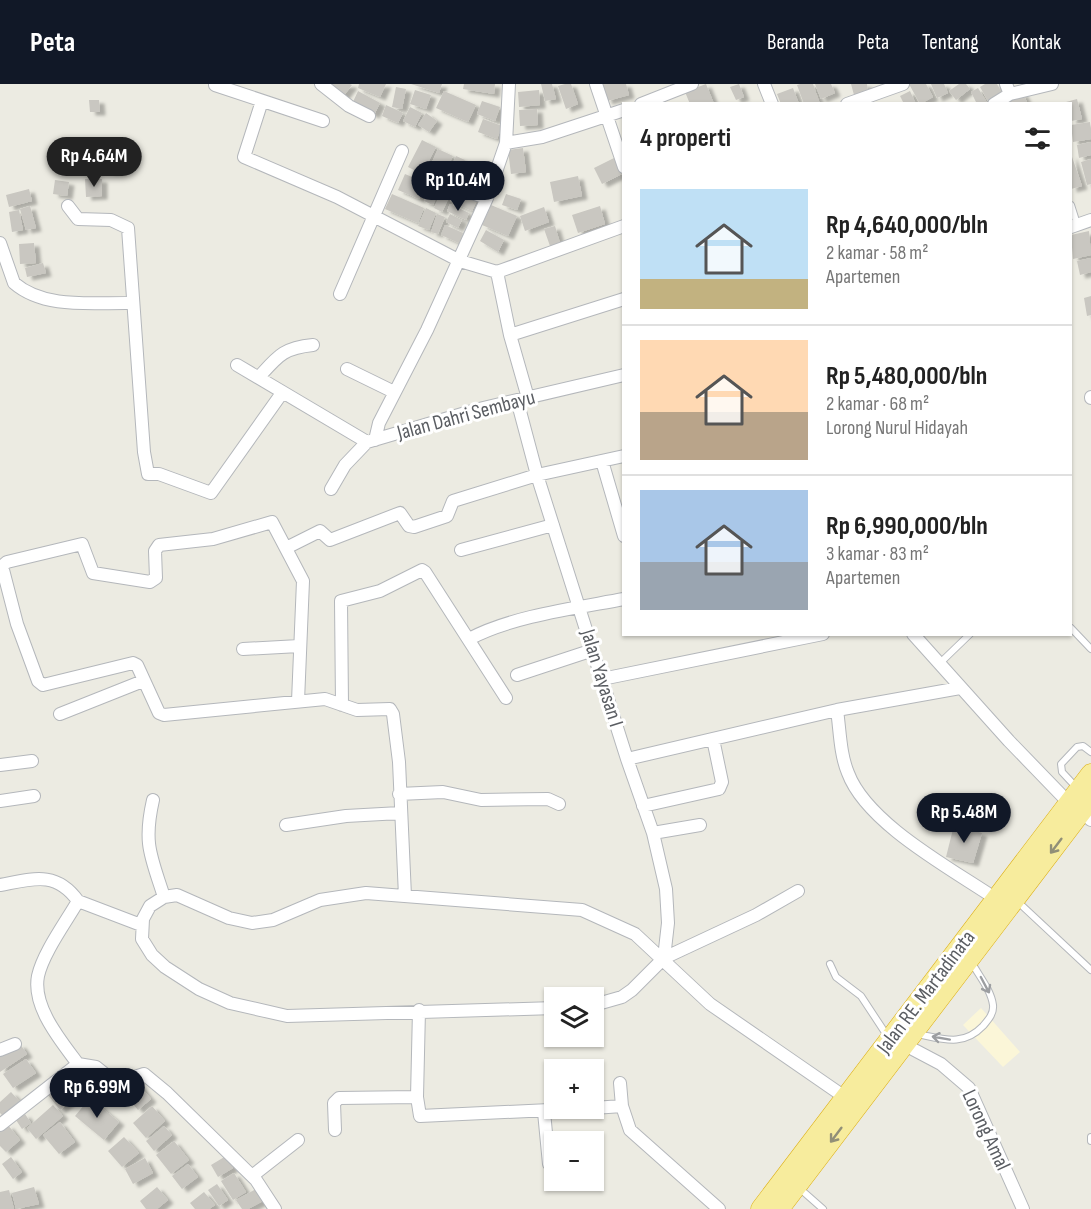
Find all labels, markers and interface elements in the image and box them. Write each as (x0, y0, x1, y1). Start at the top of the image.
text: Peta (30, 26, 75, 59)
text: Beranda (767, 30, 824, 55)
text: Peta (857, 30, 889, 55)
text: Tentang (922, 30, 979, 55)
text: Kontak (1012, 30, 1061, 55)
icon: filters (1021, 122, 1054, 155)
text: 4 properti (640, 123, 731, 154)
pin: Rp 4.64M (32, 137, 156, 188)
text: Rp 4.64M (61, 144, 127, 168)
pin: Rp 10.4M (396, 161, 520, 212)
text: Rp 10.4M (425, 168, 491, 192)
text: Rp 4,640,000/bln (826, 210, 988, 241)
icon: home (688, 213, 760, 285)
text: 2 kamar · 58 m² (826, 241, 928, 265)
text: Apartemen (826, 265, 900, 289)
text: Rp 5,480,000/bln (826, 361, 987, 392)
icon: home (688, 364, 760, 436)
street label: Jalan Dahri Sembayu (393, 385, 538, 446)
text: 2 kamar · 68 m² (826, 392, 929, 416)
text: Lorong Nurul Hidayah (826, 416, 968, 440)
text: Rp 6,990,000/bln (826, 511, 988, 542)
icon: home (688, 514, 760, 586)
text: 3 kamar · 83 m² (826, 542, 929, 566)
text: Apartemen (826, 566, 900, 590)
street label: Jalan Yayasan I (575, 625, 629, 730)
pin: Rp 5.48M (902, 793, 1026, 844)
text: Rp 5.48M (931, 800, 997, 824)
one-way arrow (1049, 838, 1062, 854)
street label: Jalan RE. Martadinata (871, 925, 980, 1059)
one-way arrow (979, 976, 991, 994)
map controls (544, 987, 604, 1191)
button: layers (544, 987, 604, 1047)
one-way arrow (931, 1032, 951, 1043)
button: + (544, 1059, 604, 1119)
pin: Rp 6.99M (35, 1068, 159, 1119)
text: Rp 6.99M (64, 1075, 130, 1099)
street label: Lorong Amal (956, 1086, 1016, 1174)
one-way arrow (830, 1127, 843, 1143)
button: − (544, 1131, 604, 1191)

